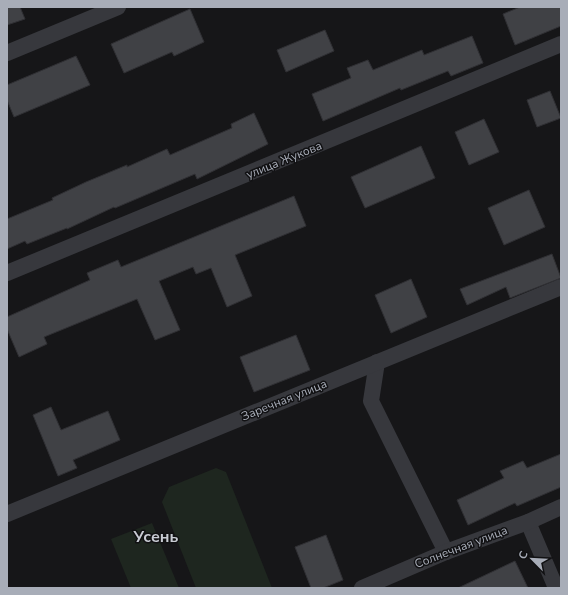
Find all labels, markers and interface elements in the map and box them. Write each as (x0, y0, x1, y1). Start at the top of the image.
street label: улица Жукова (244, 138, 324, 182)
street label: Заречная улица (239, 376, 329, 424)
street label: Солнечная улица (412, 522, 510, 572)
district label: Усень (133, 526, 179, 548)
north arrow (512, 539, 552, 579)
text: С (515, 548, 532, 562)

